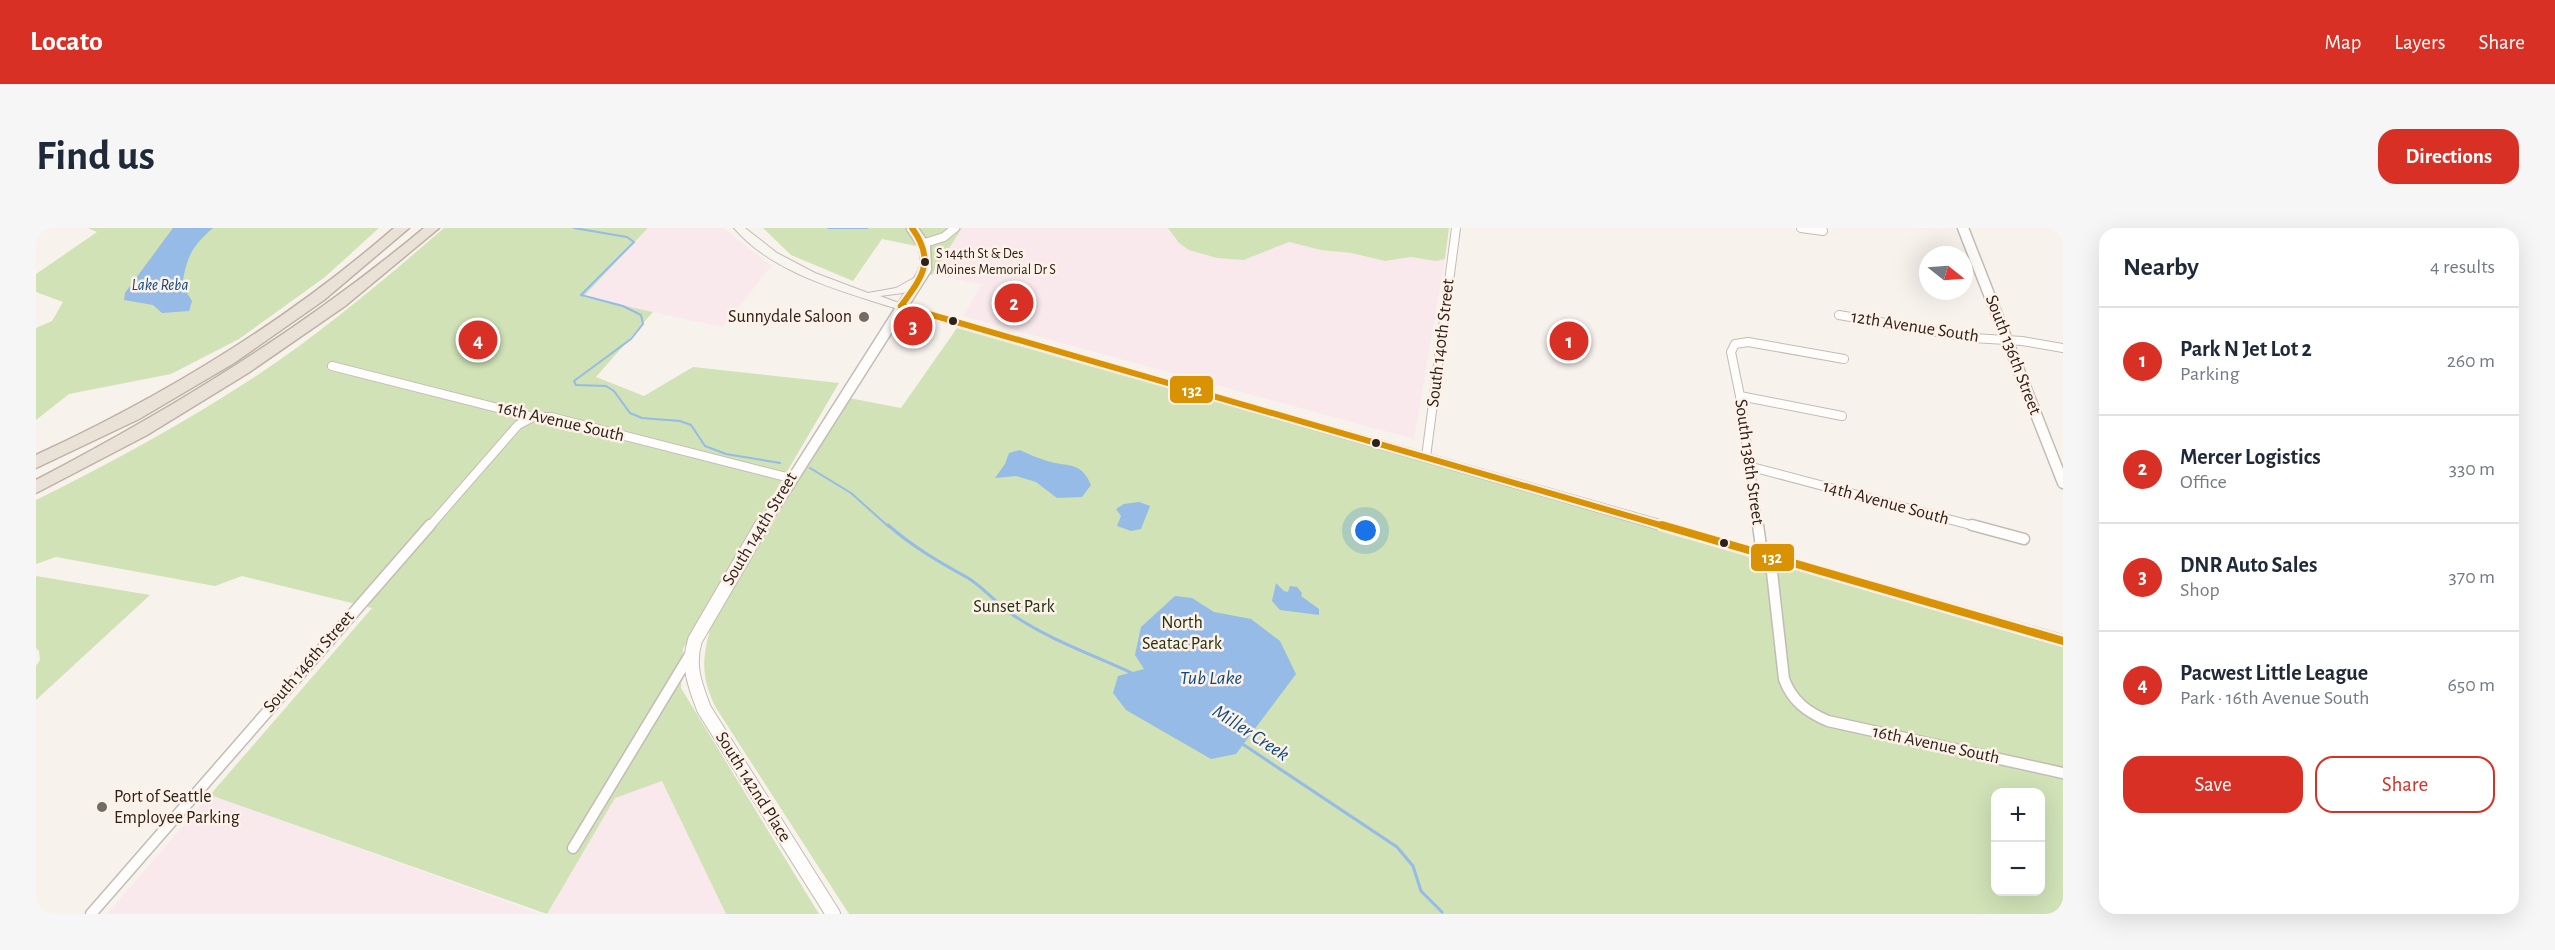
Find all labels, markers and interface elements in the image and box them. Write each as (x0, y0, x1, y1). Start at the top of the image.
text: Locato (30, 28, 103, 56)
text: Map (2325, 32, 2361, 53)
text: Layers (2394, 32, 2445, 53)
text: Share (2478, 32, 2525, 53)
button: Directions (2378, 129, 2519, 184)
text: Find us (36, 135, 155, 177)
north arrow (1919, 246, 1973, 300)
place label: S 144th St & Des Moines Memorial Dr S (936, 247, 1056, 277)
text: Nearby (2123, 254, 2199, 280)
marker: S 144th St & Des Moines Memorial Dr S (919, 256, 931, 268)
text: 4 results (2430, 257, 2495, 277)
water label: Lake Reba (132, 277, 188, 293)
street label: South 140th Street (1424, 278, 1458, 408)
pin: 2 (994, 280, 1034, 326)
street label: South 136th Street (1982, 293, 2044, 418)
pin: 3 (894, 304, 932, 348)
place label: Sunnydale Saloon (728, 308, 852, 326)
street label: 12th Avenue South (1850, 308, 1980, 346)
marker: Sunnydale Saloon (857, 310, 871, 324)
unlabelled marker (947, 315, 959, 327)
pin: 4 (458, 318, 498, 362)
pin: 1 (1550, 318, 1588, 364)
text: Park N Jet Lot 2 (2180, 338, 2312, 360)
text: 1 (2139, 351, 2146, 371)
text: 260 m (2447, 351, 2495, 371)
text: Parking (2180, 364, 2239, 384)
line badge: 132 (1169, 375, 1214, 404)
text: 132 (1182, 383, 1203, 399)
street label: South 138th Street (1731, 398, 1767, 526)
street label: 16th Avenue South (496, 399, 626, 445)
unlabelled marker (1370, 437, 1382, 449)
text: Mercer Logistics (2180, 446, 2321, 468)
text: 2 (2138, 459, 2147, 479)
text: 330 m (2449, 459, 2495, 479)
street label: South 144th Street (719, 469, 801, 589)
text: Office (2180, 472, 2227, 492)
street label: 14th Avenue South (1821, 478, 1951, 528)
your location (1351, 516, 1380, 545)
unlabelled marker (1718, 537, 1730, 549)
line badge: 132 (1750, 543, 1795, 572)
text: 132 (1762, 550, 1783, 566)
text: DNR Auto Sales (2180, 554, 2317, 576)
text: 3 (2138, 567, 2147, 587)
text: 370 m (2449, 567, 2495, 587)
text: Shop (2180, 580, 2220, 600)
park label: Sunset Park (973, 598, 1056, 616)
street label: South 146th Street (260, 608, 358, 716)
park label: North Seatac Park (1142, 614, 1223, 653)
text: Pacwest Little League (2180, 662, 2368, 684)
water label: Tub Lake (1180, 668, 1243, 688)
text: 4 (2137, 675, 2148, 695)
text: 650 m (2447, 675, 2495, 695)
text: Park · 16th Avenue South (2180, 688, 2370, 708)
water label: Miller Creek (1209, 701, 1293, 765)
street label: 16th Avenue South (1871, 723, 2001, 767)
street label: South 142nd Place (712, 729, 794, 845)
button: Save (2123, 756, 2303, 813)
button: Share (2315, 756, 2495, 813)
place label: Port of Seattle Employee Parking (114, 788, 240, 827)
map controls (1991, 788, 2045, 896)
button: + (1991, 788, 2045, 842)
marker: Port of Seattle Employee Parking (95, 800, 109, 814)
button: − (1991, 842, 2045, 896)

